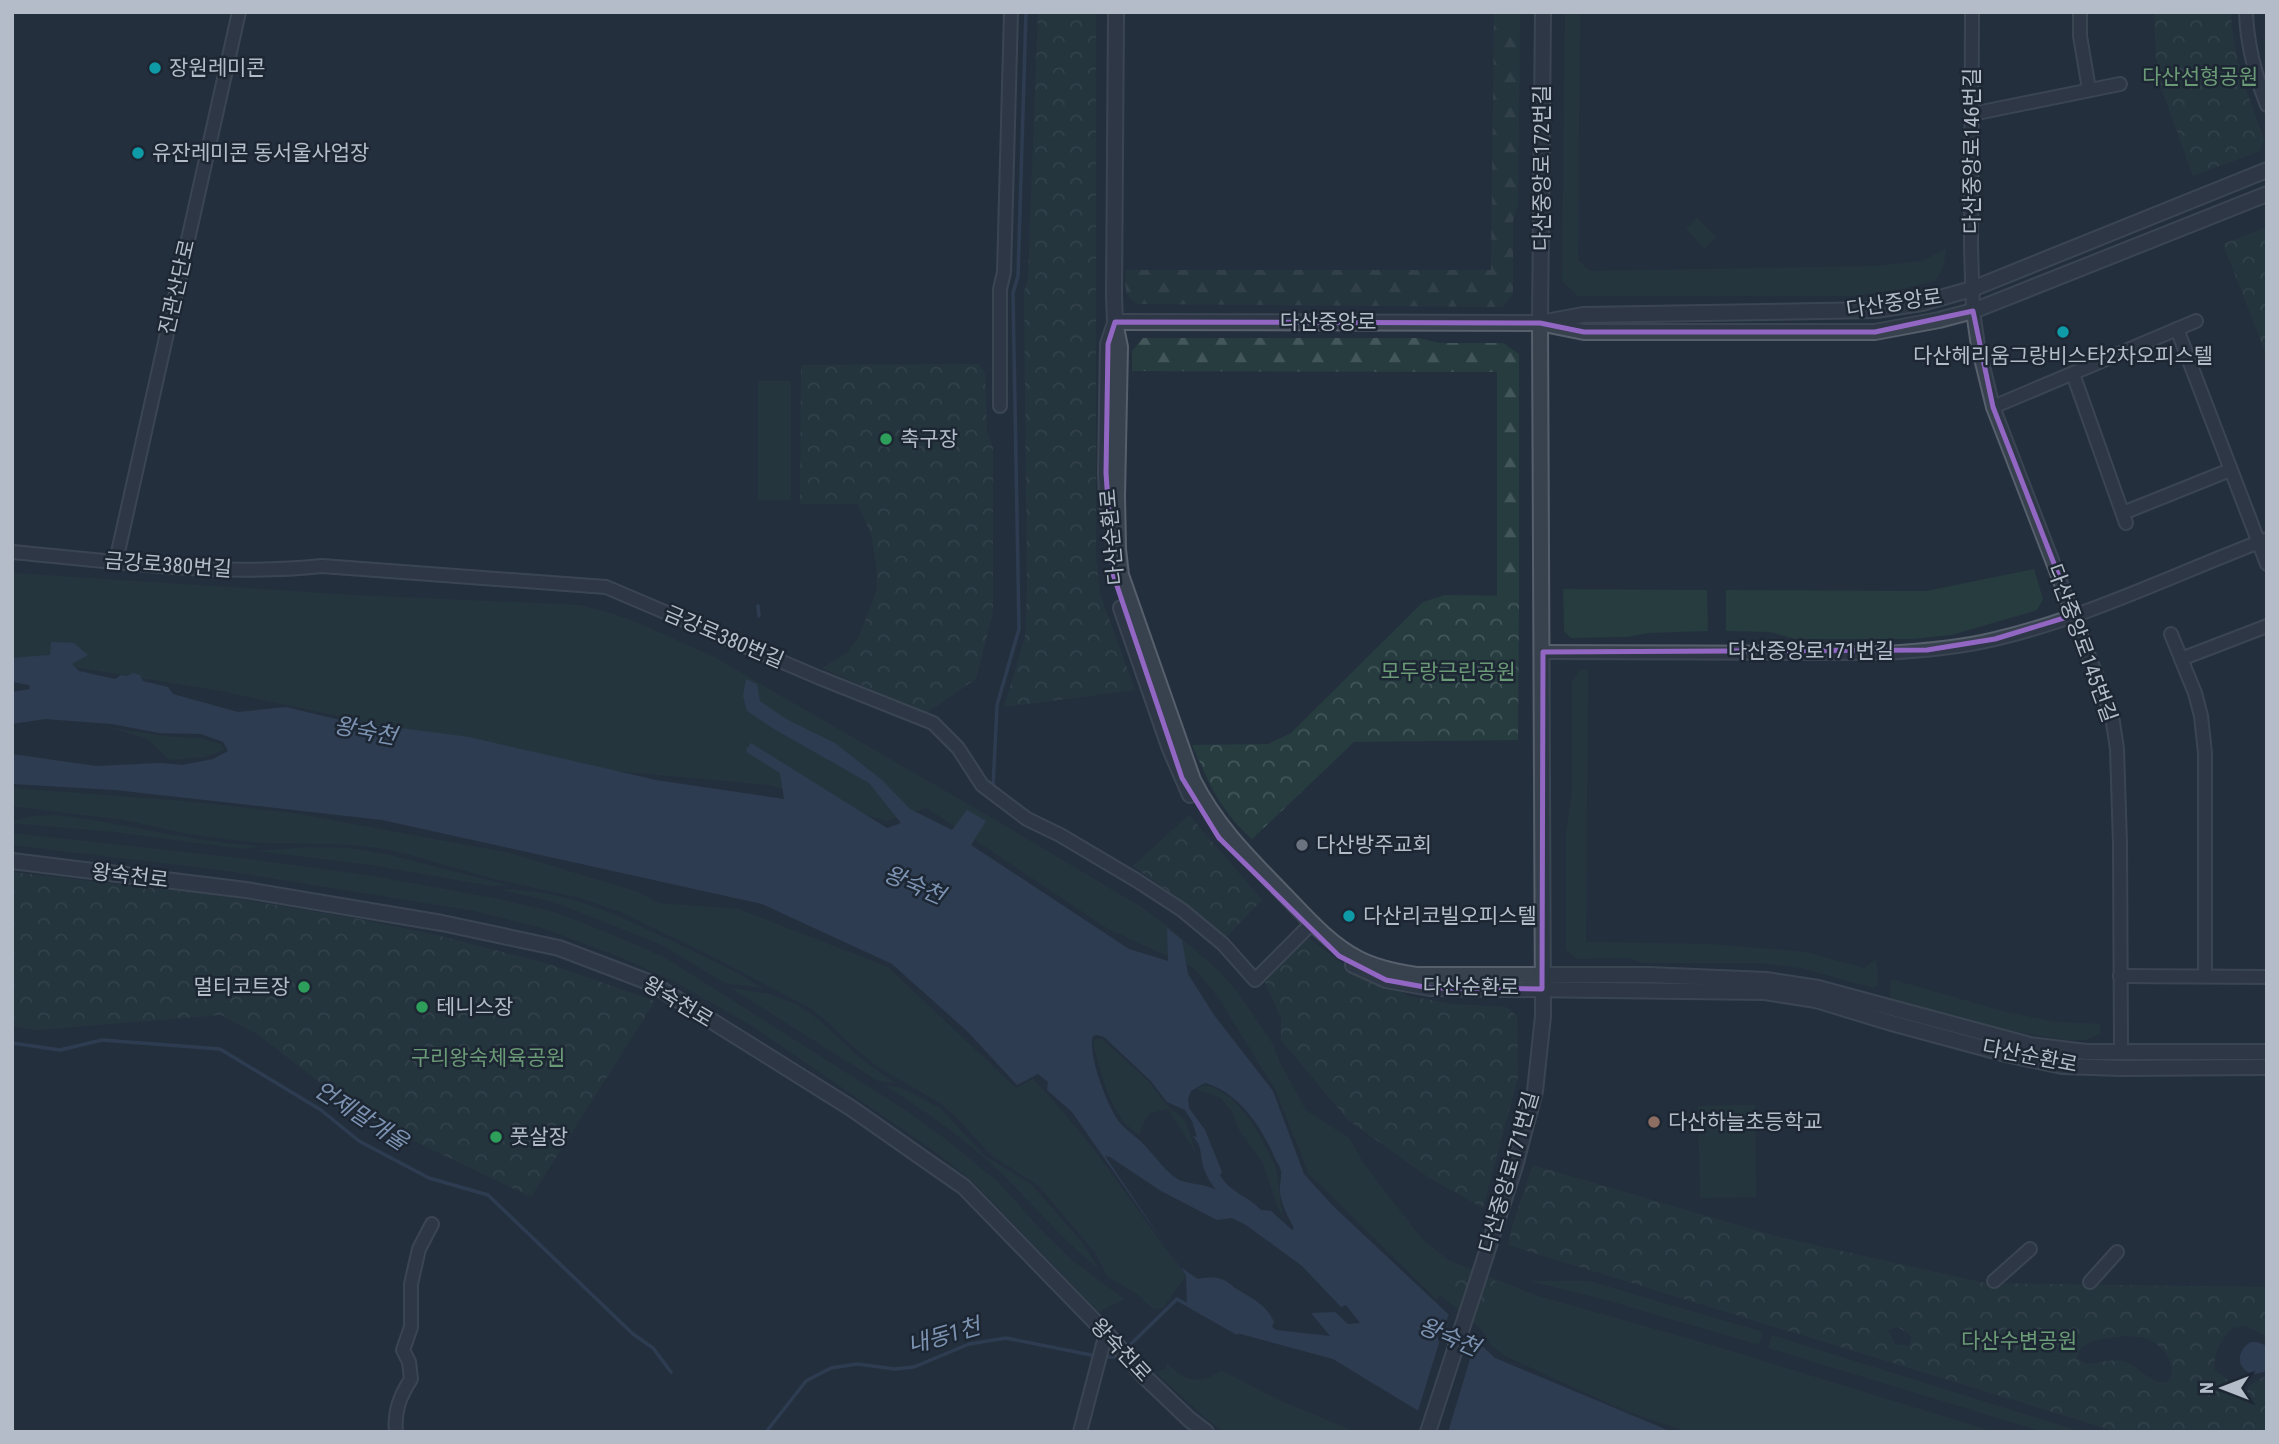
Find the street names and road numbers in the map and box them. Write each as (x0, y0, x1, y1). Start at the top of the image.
street label: 다산중앙로146번길 (1960, 68, 1984, 234)
street label: 다산중앙로172번길 (1530, 85, 1554, 251)
street label: 진관산단로 (154, 237, 200, 337)
street label: 다산중앙로 (1844, 284, 1944, 322)
street label: 다산중앙로 (1280, 310, 1376, 334)
street label: 다산순환로 (1096, 488, 1128, 586)
street label: 금강로380번길 (103, 549, 233, 581)
street label: 다산중앙로145번길 (2042, 561, 2122, 725)
street label: 금강로380번길 (661, 601, 787, 673)
street label: 다산중앙로171번길 (1728, 639, 1894, 663)
street label: 왕숙천로 (90, 859, 170, 893)
street label: 왕숙천로 (639, 972, 717, 1032)
street label: 다산순환로 (1422, 974, 1520, 1000)
street label: 다산순환로 (1980, 1035, 2080, 1077)
street label: 다산중앙로171번길 (1475, 1089, 1543, 1255)
street label: 왕숙천로 (1086, 1314, 1156, 1386)

